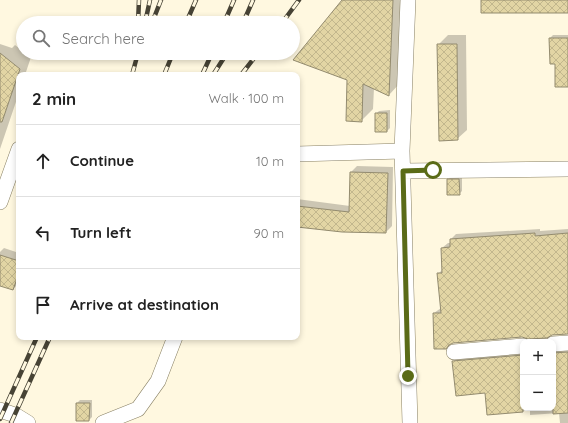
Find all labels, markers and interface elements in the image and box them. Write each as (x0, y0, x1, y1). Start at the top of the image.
search box (16, 16, 300, 60)
icon: search (30, 27, 52, 49)
text: Search here (62, 29, 145, 48)
text: 2 min (32, 88, 76, 109)
text: Walk · 100 m (208, 90, 284, 106)
icon: ahead (32, 150, 54, 172)
text: Continue (70, 151, 134, 170)
text: 10 m (256, 153, 284, 169)
route start (424, 161, 442, 179)
icon: left (32, 222, 54, 244)
text: Turn left (70, 223, 132, 242)
text: 90 m (254, 225, 284, 241)
icon: arrive (32, 294, 54, 316)
text: Arrive at destination (70, 295, 219, 314)
map controls (520, 339, 556, 411)
button: + (520, 339, 556, 375)
route end (399, 367, 417, 385)
button: − (520, 375, 556, 411)

